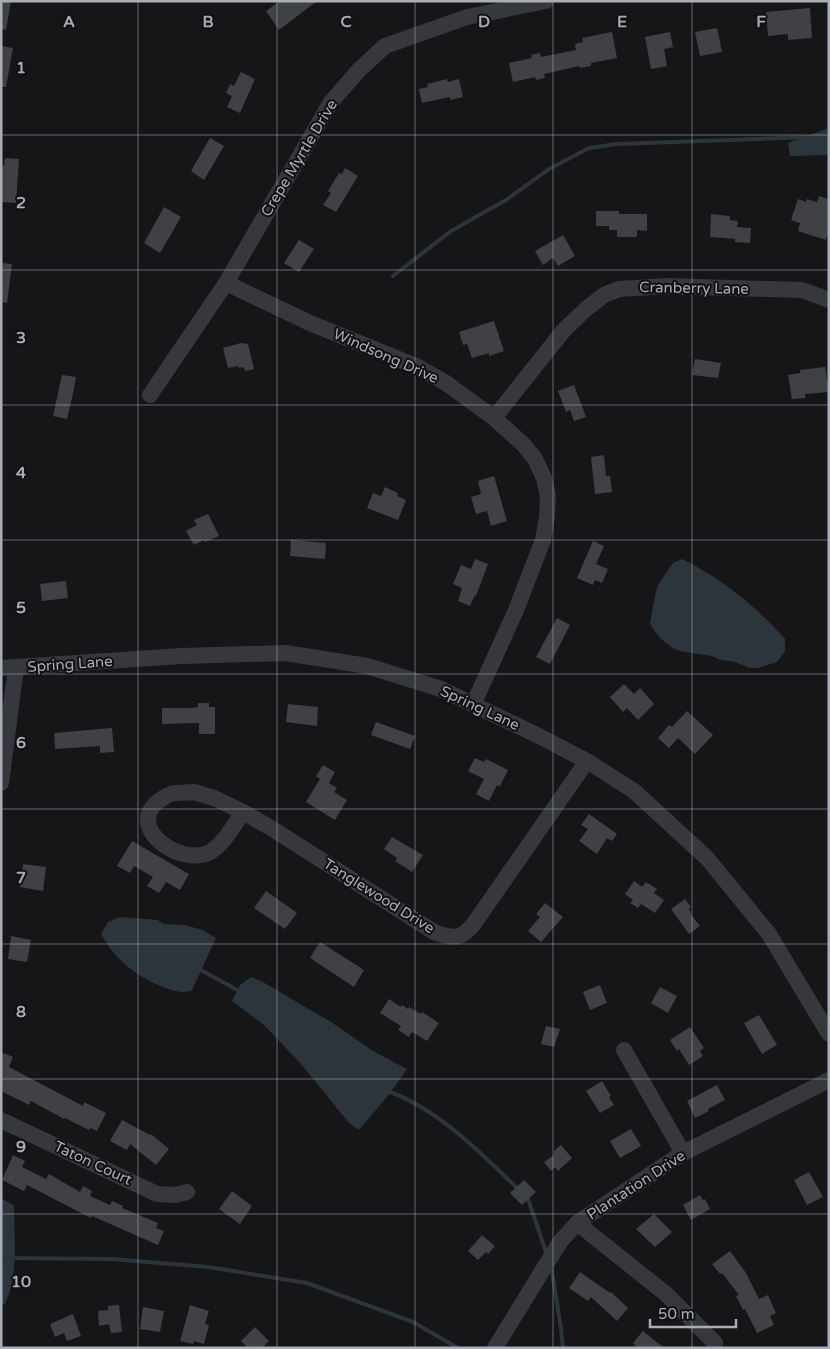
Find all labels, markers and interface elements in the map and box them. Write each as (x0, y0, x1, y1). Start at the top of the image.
text: A (63, 12, 75, 32)
text: B (202, 12, 214, 32)
text: C (340, 12, 352, 32)
text: D (478, 12, 490, 32)
text: E (617, 12, 627, 32)
text: F (756, 12, 766, 32)
text: 1 (16, 58, 26, 78)
street label: Crepe Myrtle Drive (257, 96, 341, 220)
text: 2 (16, 193, 26, 213)
street label: Cranberry Lane (639, 278, 749, 298)
street label: Windsong Drive (331, 325, 441, 387)
text: 3 (16, 328, 26, 348)
text: 4 (16, 463, 26, 483)
text: 5 (16, 598, 26, 618)
street label: Spring Lane (27, 652, 113, 676)
street label: Spring Lane (438, 682, 522, 734)
text: 6 (16, 733, 26, 753)
street label: Tanglewood Drive (320, 855, 438, 937)
text: 7 (16, 868, 26, 888)
text: 8 (16, 1002, 26, 1022)
text: 9 (16, 1137, 26, 1157)
street label: Taton Court (51, 1137, 135, 1189)
street label: Plantation Drive (583, 1147, 689, 1223)
text: 10 (11, 1272, 31, 1292)
scale bar (650, 1296, 736, 1328)
text: 50 m (658, 1305, 695, 1323)

